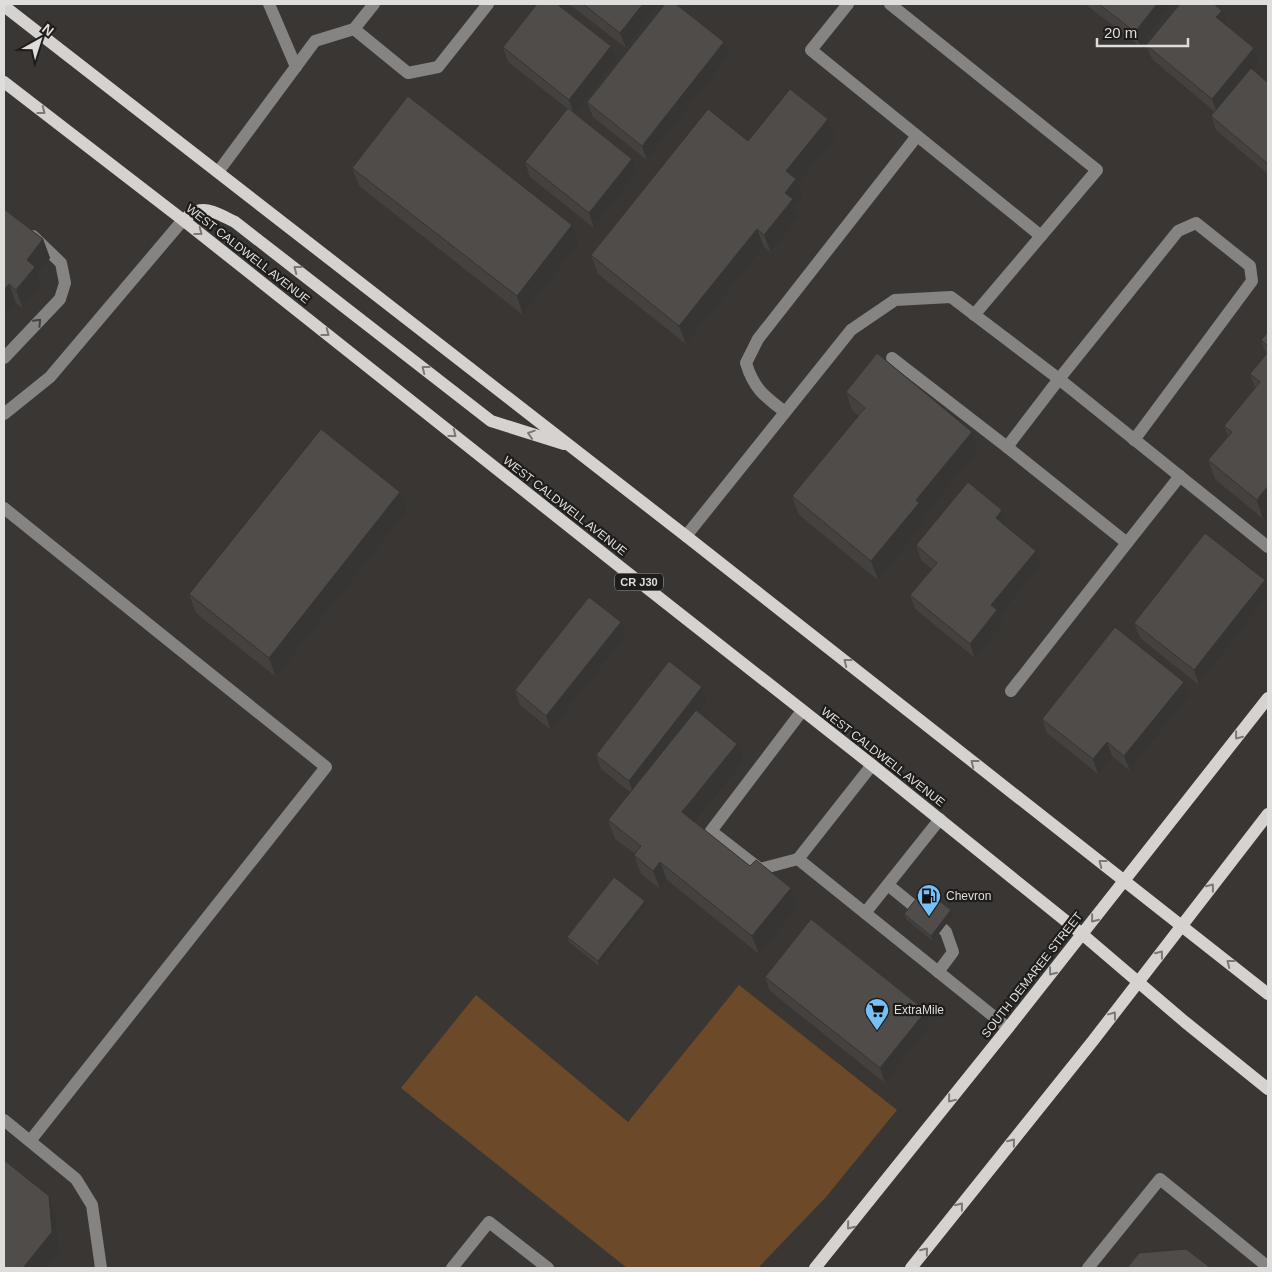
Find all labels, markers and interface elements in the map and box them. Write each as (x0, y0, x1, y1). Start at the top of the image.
north arrow (15, 15, 65, 65)
scale bar (1097, 15, 1188, 47)
text: N (39, 20, 57, 39)
text: 20 m (1104, 24, 1137, 41)
one-way arrow (36, 106, 45, 114)
street label: WEST CALDWELL AVENUE (183, 201, 313, 307)
one-way arrow (193, 227, 202, 235)
one-way arrow (294, 266, 303, 274)
one-way arrow (32, 319, 41, 328)
one-way arrow (320, 328, 329, 336)
one-way arrow (422, 367, 431, 375)
one-way arrow (447, 429, 456, 437)
one-way arrow (528, 430, 536, 440)
street label: WEST CALDWELL AVENUE (500, 453, 630, 559)
road number: CR J30 (615, 574, 663, 590)
one-way arrow (843, 659, 852, 668)
street label: WEST CALDWELL AVENUE (818, 704, 948, 810)
one-way arrow (1236, 730, 1244, 739)
one-way arrow (971, 760, 980, 768)
one-way arrow (1099, 861, 1108, 869)
fuel station icon: Chevron (916, 883, 942, 917)
one-way arrow (1206, 884, 1214, 893)
place label: Chevron (946, 889, 991, 903)
street label: SOUTH DEMAREE STREET (979, 909, 1086, 1041)
one-way arrow (1092, 913, 1100, 922)
one-way arrow (1154, 951, 1162, 960)
one-way arrow (1227, 961, 1236, 969)
one-way arrow (1049, 966, 1058, 976)
supermarket icon: ExtraMile (864, 997, 890, 1031)
place label: ExtraMile (894, 1003, 944, 1017)
one-way arrow (1107, 1011, 1116, 1021)
one-way arrow (948, 1094, 957, 1103)
one-way arrow (1006, 1139, 1014, 1148)
one-way arrow (955, 1203, 964, 1212)
one-way arrow (847, 1220, 855, 1229)
one-way arrow (920, 1247, 929, 1256)

